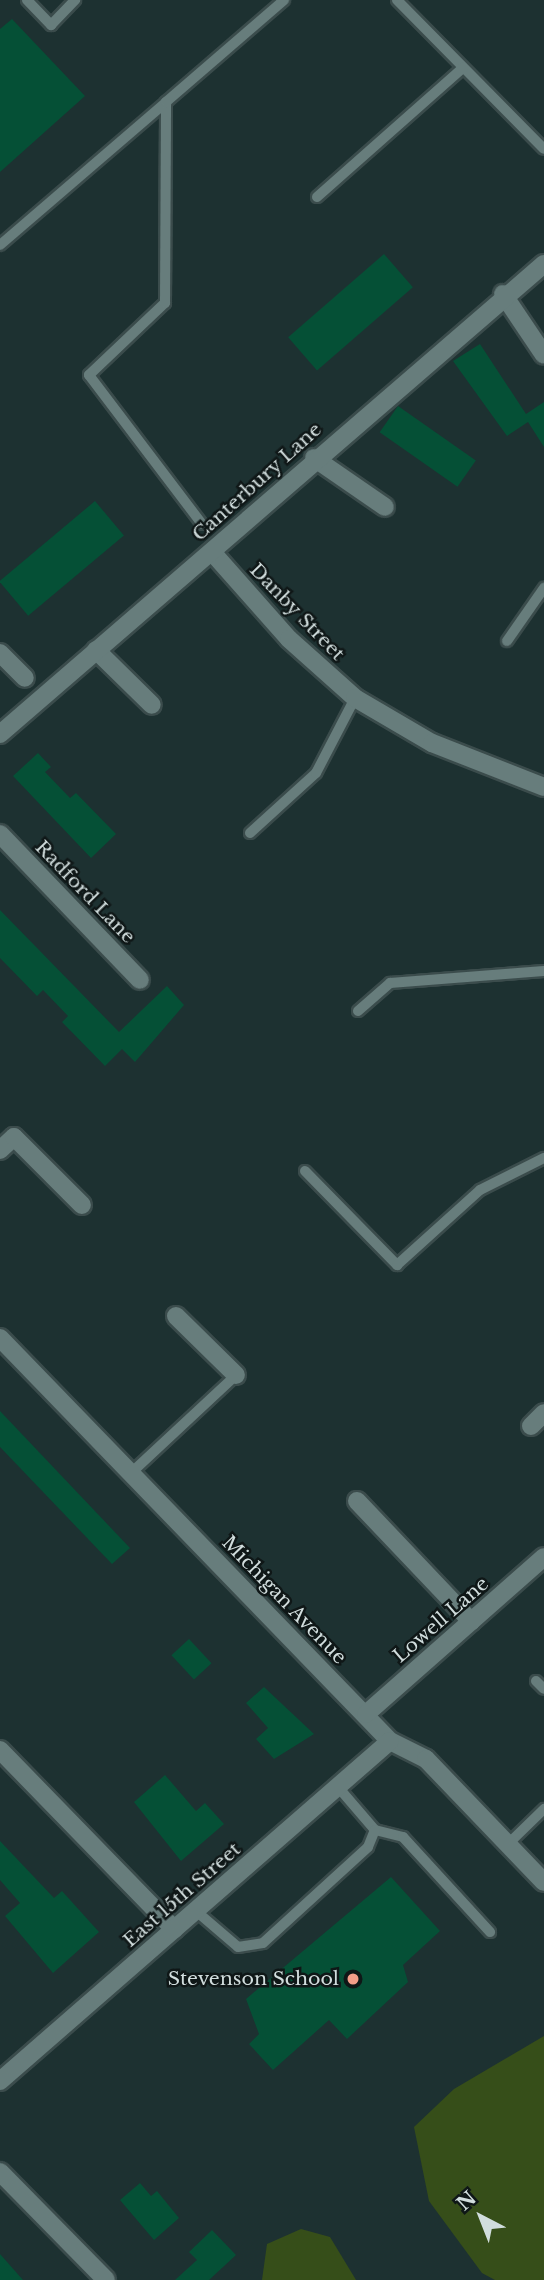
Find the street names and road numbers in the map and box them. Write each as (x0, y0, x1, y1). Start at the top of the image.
street label: Canterbury Lane (188, 418, 326, 546)
street label: Danby Street (245, 558, 349, 666)
street label: Radford Lane (30, 836, 140, 948)
street label: Michigan Avenue (217, 1531, 351, 1669)
street label: Lowell Lane (389, 1572, 493, 1668)
street label: East 15th Street (119, 1838, 245, 1952)

